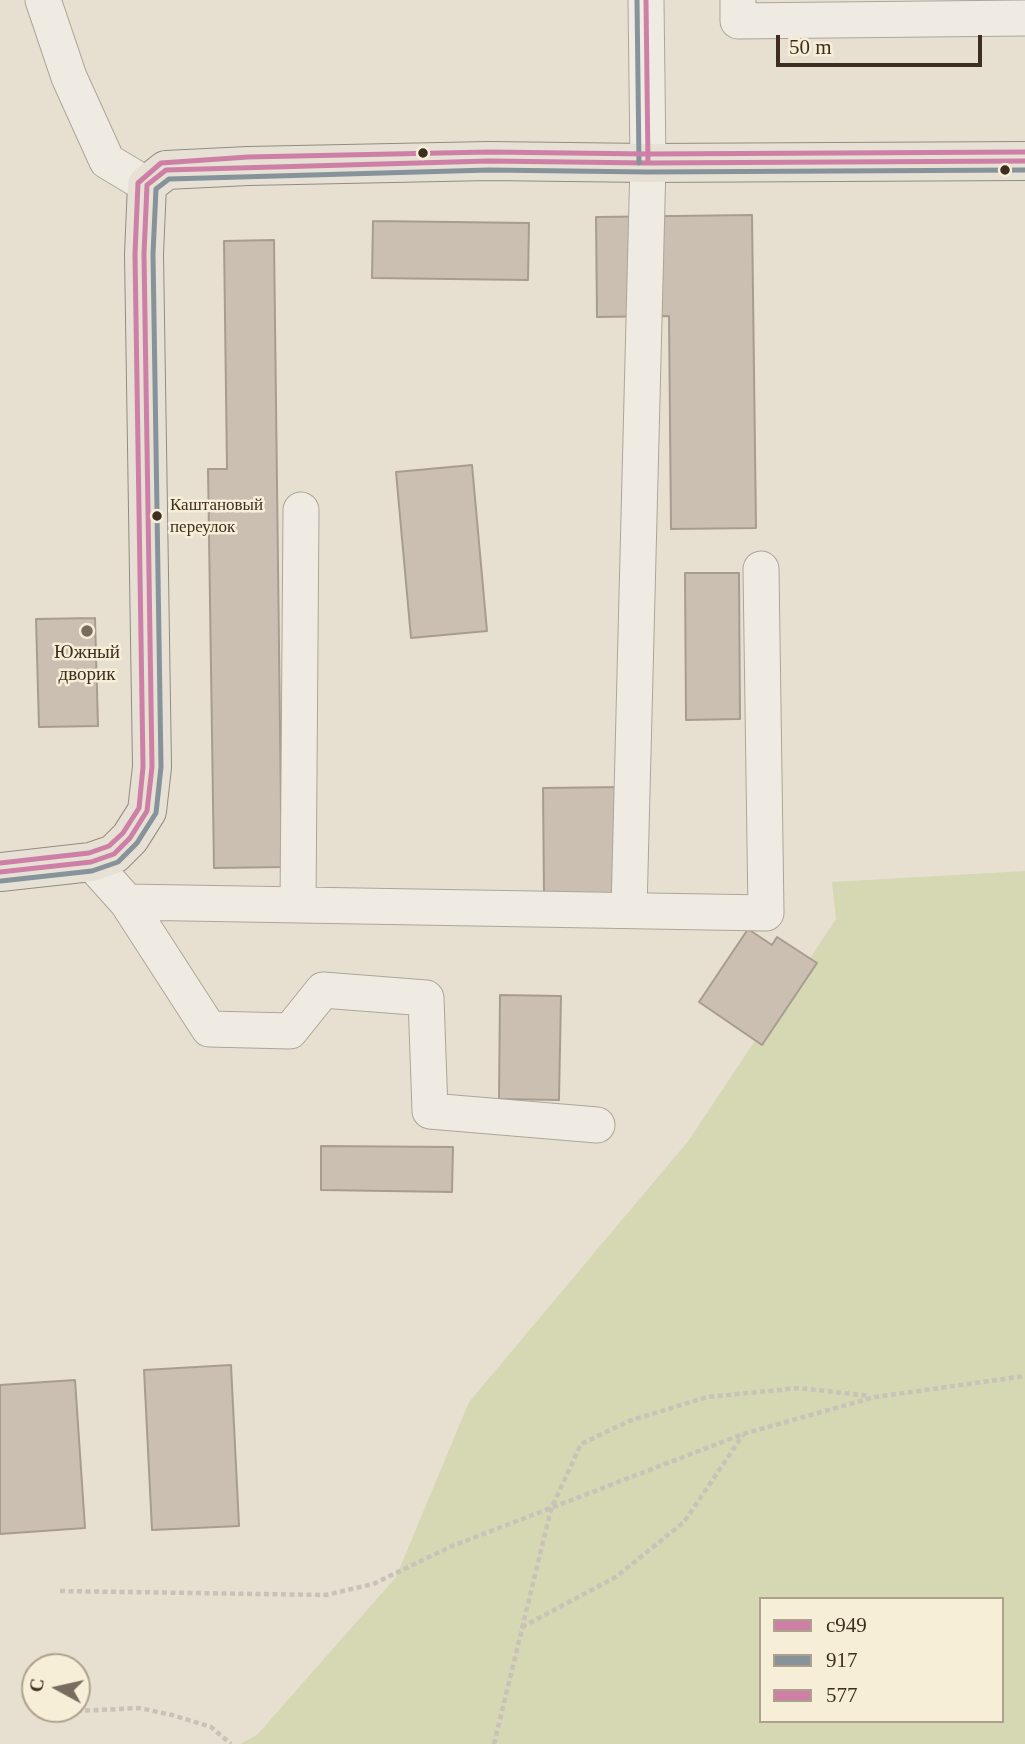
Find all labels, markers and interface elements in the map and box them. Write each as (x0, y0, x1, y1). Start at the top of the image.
scale bar (780, 21, 986, 65)
text: 50 m (789, 35, 832, 59)
unlabelled marker (416, 146, 430, 160)
unlabelled marker (998, 163, 1012, 177)
place label: Каштановый переулок (170, 496, 263, 536)
marker: Каштановый переулок (150, 509, 164, 523)
marker: Южный дворик (79, 623, 95, 639)
place label: Южный дворик (54, 642, 120, 686)
legend (759, 1597, 1004, 1723)
text: с949 (826, 1613, 867, 1637)
text: 917 (826, 1648, 858, 1672)
north arrow (21, 1653, 91, 1723)
text: С (25, 1677, 48, 1694)
text: 577 (826, 1683, 858, 1707)

